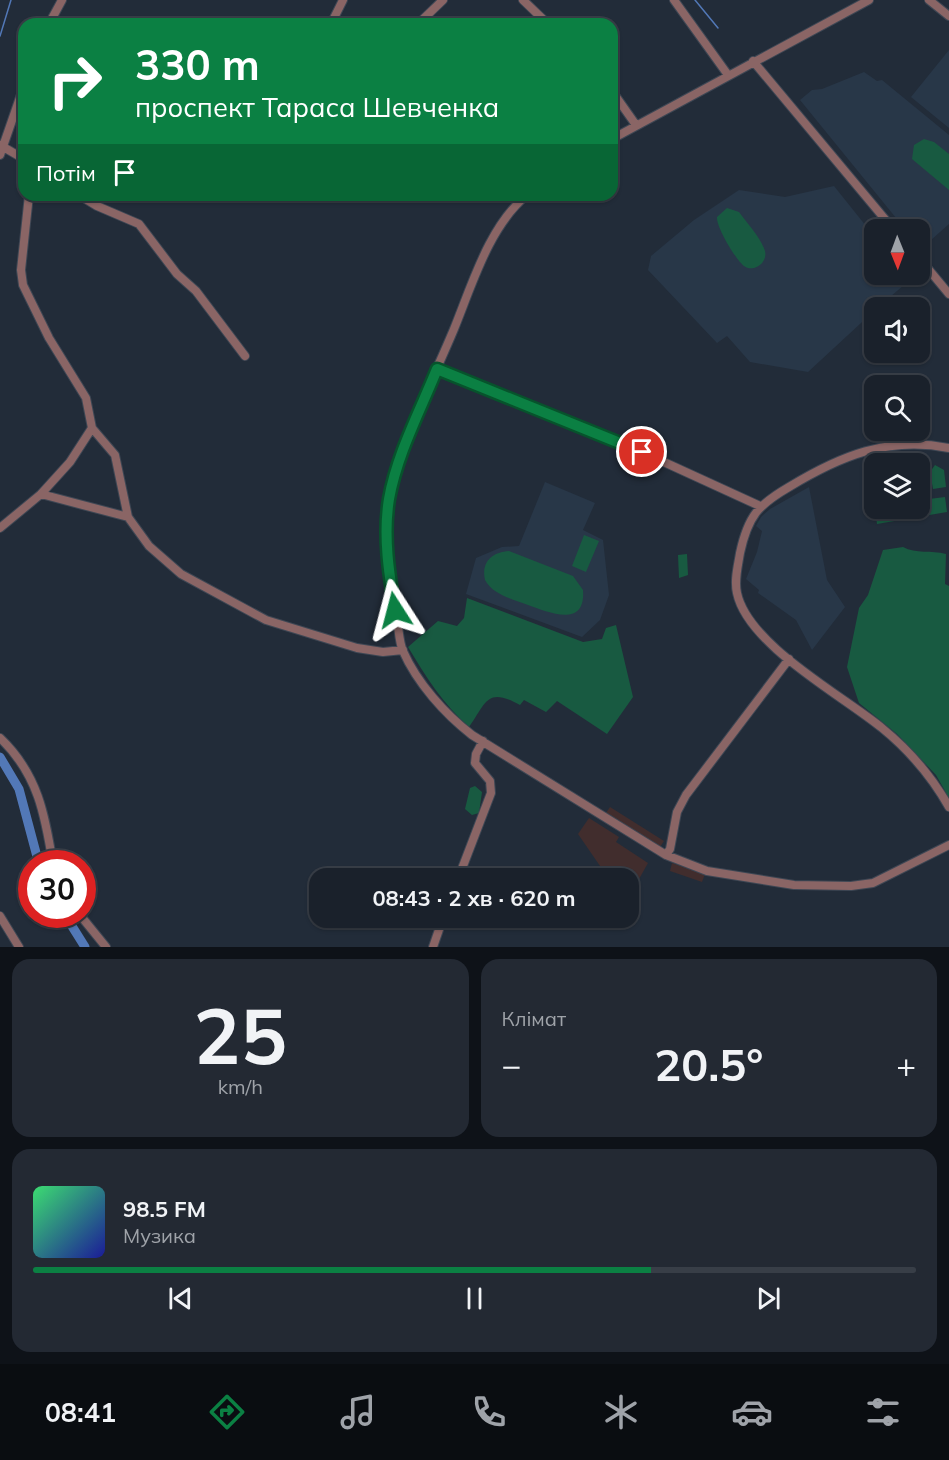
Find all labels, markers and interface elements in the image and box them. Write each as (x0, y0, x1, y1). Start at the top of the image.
text: 330 m (135, 38, 260, 91)
icon: right (36, 42, 114, 120)
text: проспект Тараса Шевченка (135, 90, 499, 124)
icon: arrive (108, 156, 141, 189)
text: Потім (36, 159, 96, 187)
north arrow (864, 219, 930, 285)
map controls (864, 219, 930, 519)
button: sound (864, 297, 930, 363)
button: search (864, 375, 930, 441)
pin (616, 426, 667, 477)
icon: arrive (625, 435, 658, 468)
button: layers (864, 453, 930, 519)
position arrow (363, 578, 427, 642)
speed limit sign: 30 (18, 850, 96, 928)
text: 08:43 · 2 хв · 620 m (372, 884, 576, 912)
text: 25 (193, 986, 287, 1084)
text: Клімат (502, 1006, 566, 1031)
text: 20.5° (654, 1036, 763, 1092)
text: − (502, 1044, 521, 1085)
text: + (896, 1044, 916, 1085)
text: km/h (218, 1074, 263, 1099)
text: 98.5 FM (123, 1195, 206, 1223)
text: Музика (123, 1223, 196, 1248)
icon: previous (164, 1282, 197, 1315)
icon: pause (458, 1282, 491, 1315)
icon: next (752, 1282, 785, 1315)
icon: directions (206, 1391, 248, 1433)
icon: music (337, 1391, 379, 1433)
icon: phone (468, 1391, 510, 1433)
icon: climate (600, 1391, 642, 1433)
icon: car (731, 1391, 773, 1433)
icon: filters (862, 1391, 904, 1433)
text: 08:41 (45, 1395, 116, 1429)

